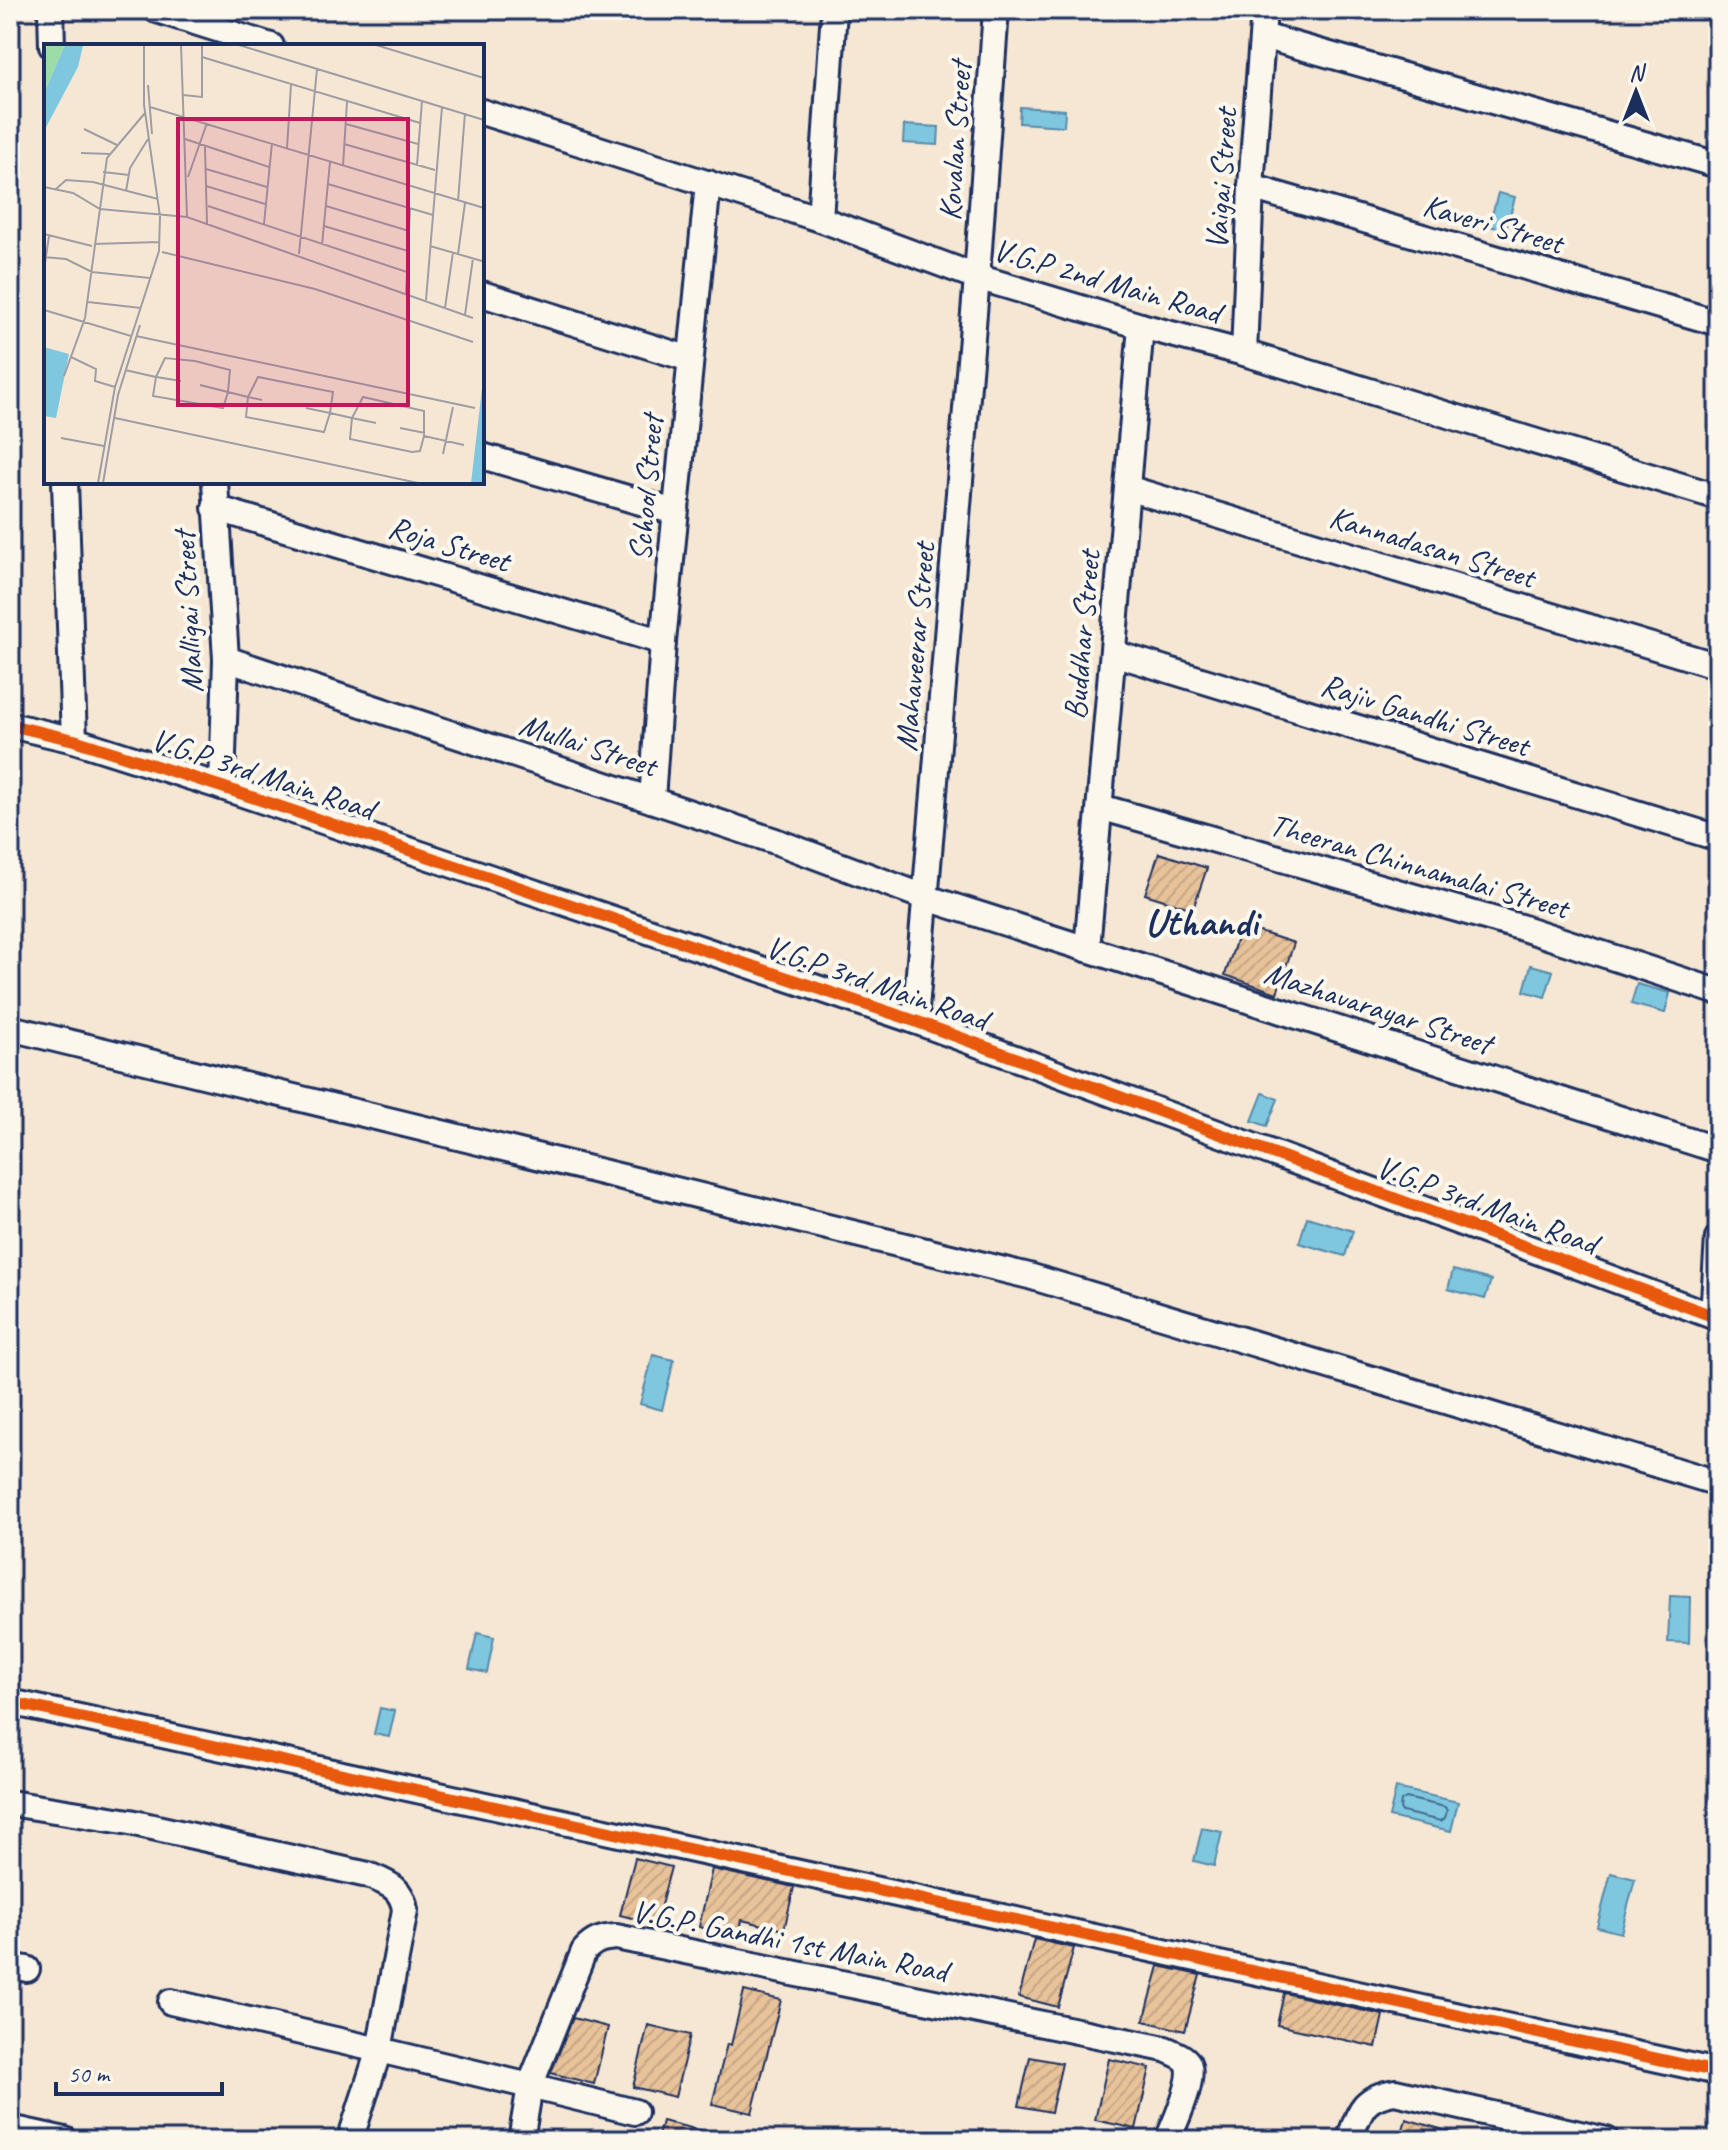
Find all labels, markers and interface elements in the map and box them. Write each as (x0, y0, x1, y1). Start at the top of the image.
inset map (44, 44, 484, 484)
north arrow (1596, 52, 1676, 132)
street label: Kovalan Street (929, 56, 981, 222)
text: N (1629, 59, 1646, 87)
street label: Vaigai Street (1196, 104, 1247, 251)
street label: Kaveri Street (1418, 185, 1571, 264)
street label: V.G.P 2nd Main Road (989, 229, 1230, 334)
street label: School Street (619, 409, 673, 563)
street label: Kannadasan Street (1325, 496, 1543, 599)
street label: Roja Street (384, 506, 518, 583)
street label: Malligai Street (163, 526, 213, 694)
street label: Mahaveerar Street (885, 538, 945, 753)
street label: Buddhar Street (1054, 545, 1110, 721)
street label: Rajiv Gandhi Street (1316, 664, 1537, 767)
street label: Mullai Street (514, 704, 665, 787)
street label: V.G.P 3rd Main Road (146, 719, 384, 831)
street label: Theeran Chinnamalai Street (1265, 804, 1576, 929)
district label: Uthandi (1144, 897, 1263, 947)
street label: V.G.P 3rd Main Road (761, 926, 997, 1042)
street label: Mazhavarayar Street (1259, 952, 1501, 1065)
street label: V.G.P 3rd Main Road (1371, 1146, 1607, 1265)
street label: V.G.P. Gandhi 1st Main Road (629, 1890, 955, 1993)
scale bar (56, 2046, 222, 2096)
text: 50 m (68, 2059, 111, 2089)

